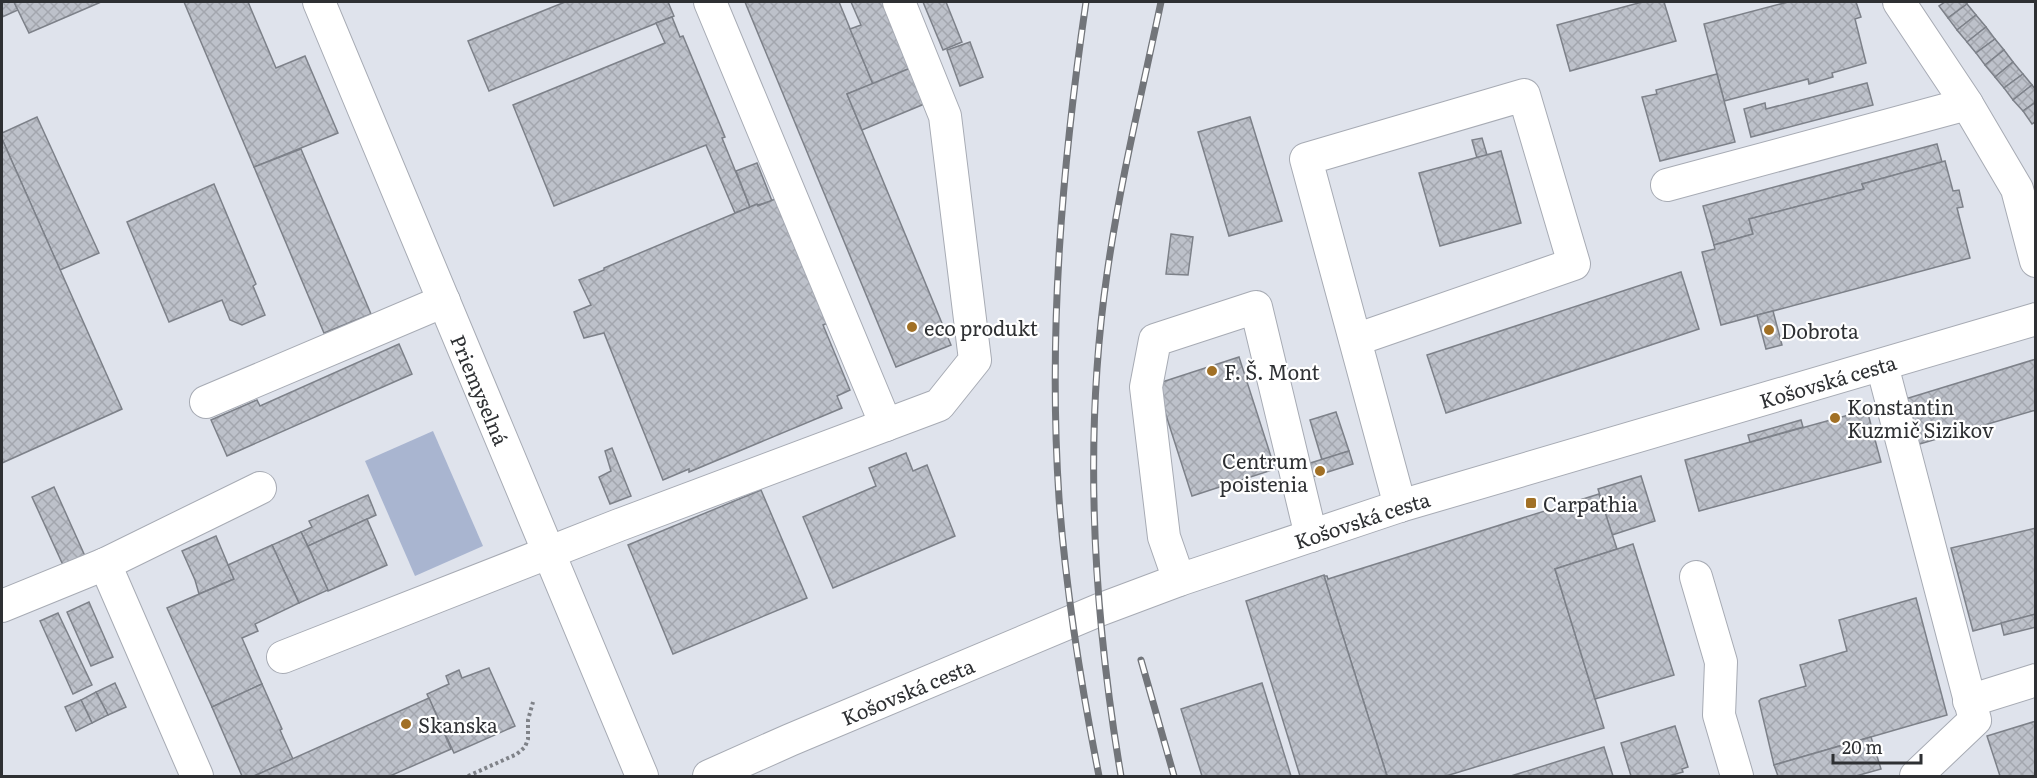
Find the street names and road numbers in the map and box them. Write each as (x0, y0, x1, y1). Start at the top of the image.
street label: Priemyselná (444, 330, 517, 450)
street label: Košovská cesta (1755, 346, 1900, 415)
street label: Košovská cesta (1290, 483, 1434, 555)
street label: Košovská cesta (836, 649, 979, 732)

